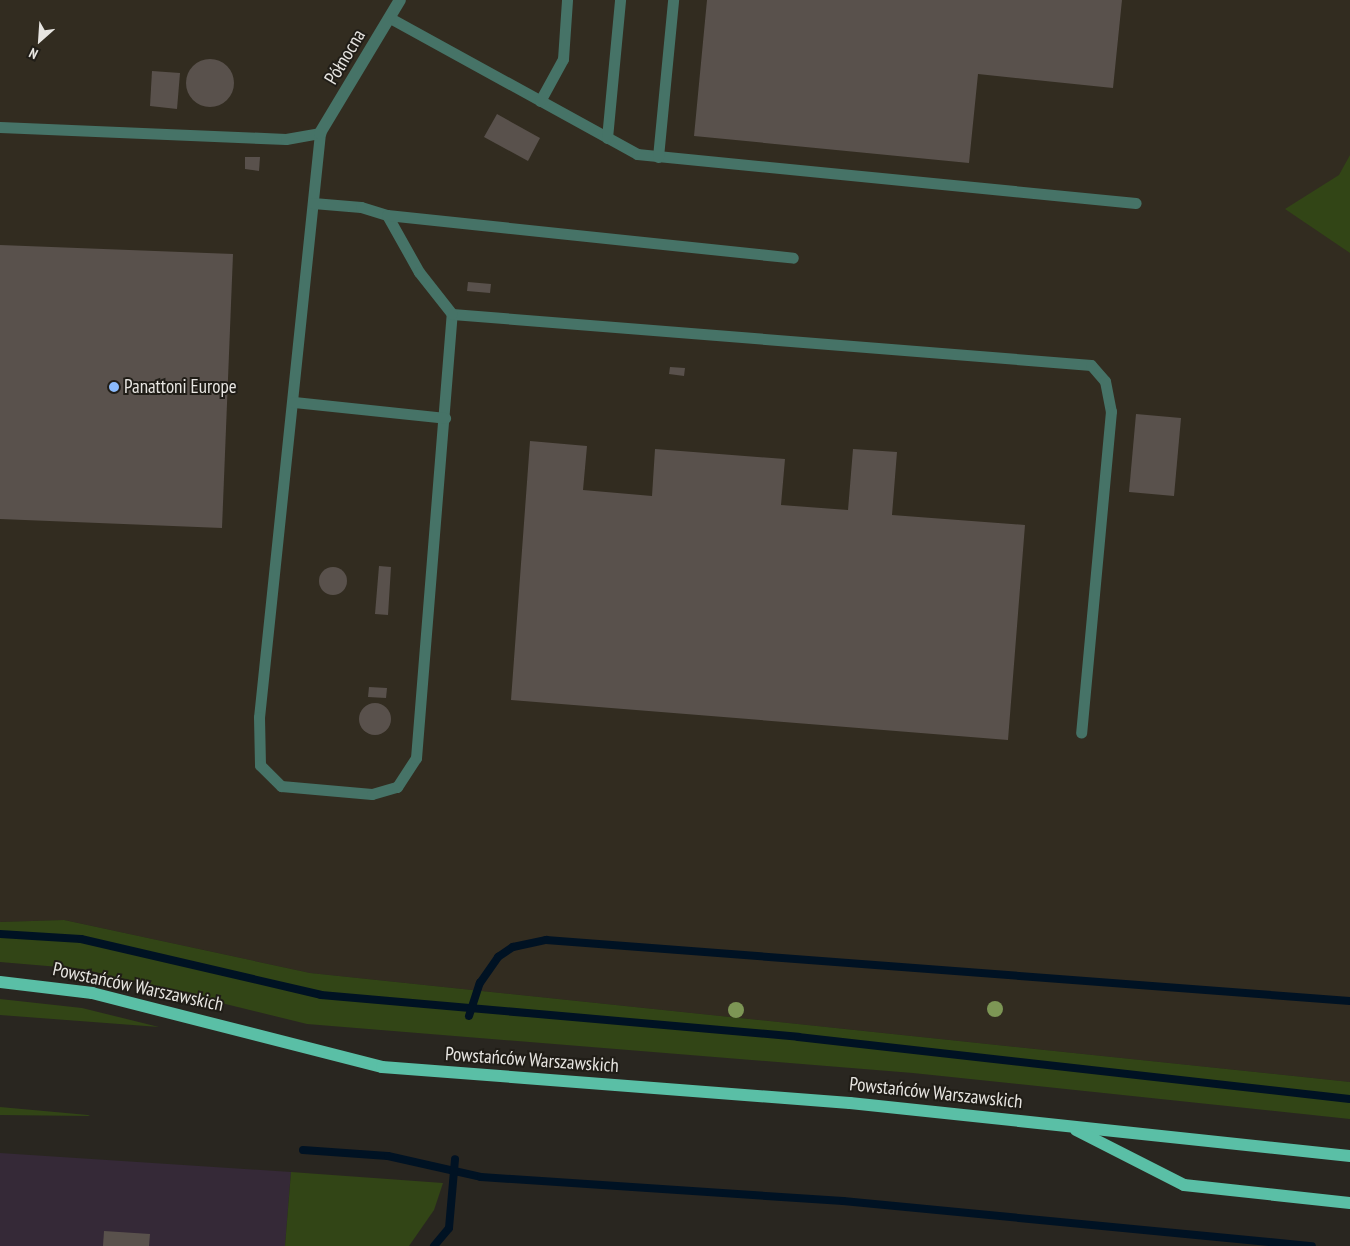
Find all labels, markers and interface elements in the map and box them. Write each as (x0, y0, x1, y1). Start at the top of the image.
north arrow (15, 15, 65, 65)
street label: Północna (320, 25, 370, 89)
text: N (26, 44, 41, 63)
place label: Panattoni Europe (124, 376, 237, 398)
marker: Panattoni Europe (108, 381, 120, 393)
street label: Powstańców Warszawskich (50, 958, 226, 1016)
street label: Powstańców Warszawskich (444, 1043, 620, 1077)
street label: Powstańców Warszawskich (848, 1073, 1024, 1113)

